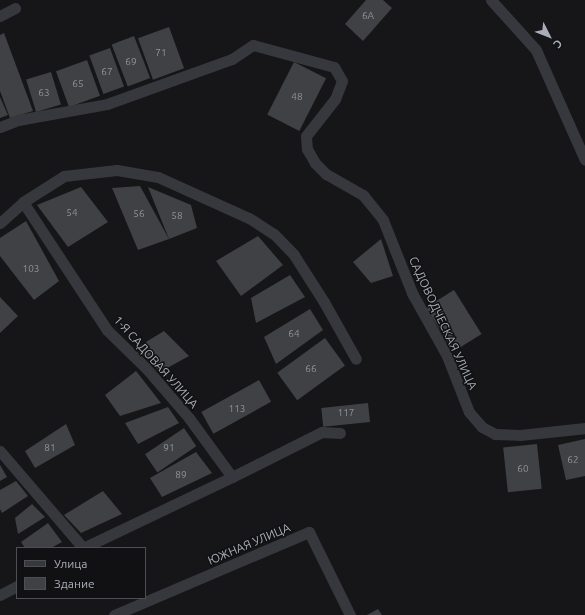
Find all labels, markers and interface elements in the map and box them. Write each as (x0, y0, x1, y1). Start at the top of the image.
house number: 6А (362, 10, 374, 22)
north arrow (529, 16, 569, 56)
text: С (551, 37, 565, 51)
house number: 71 (155, 47, 167, 59)
house number: 69 (125, 56, 137, 68)
house number: 67 (101, 66, 113, 78)
house number: 65 (72, 78, 84, 90)
house number: 63 (38, 87, 50, 99)
house number: 48 (291, 91, 303, 103)
house number: 54 (66, 207, 78, 219)
house number: 56 (133, 208, 145, 220)
house number: 58 (171, 210, 183, 222)
street label: САДОВОДЧЕСКАЯ УЛИЦА (406, 254, 480, 392)
house number: 103 (23, 263, 39, 275)
street label: 1-Я САДОВАЯ УЛИЦА (111, 313, 201, 411)
house number: 64 (288, 328, 300, 340)
house number: 66 (305, 363, 317, 375)
house number: 113 (229, 403, 245, 415)
house number: 117 (338, 407, 354, 419)
house number: 81 (44, 442, 56, 454)
house number: 91 (163, 442, 175, 454)
house number: 62 (567, 454, 579, 466)
house number: 60 (517, 463, 529, 475)
house number: 89 (175, 469, 187, 481)
street label: ЮЖНАЯ УЛИЦА (206, 520, 292, 568)
legend (16, 547, 146, 599)
text: Улица (54, 557, 87, 570)
text: Здание (54, 577, 95, 590)

